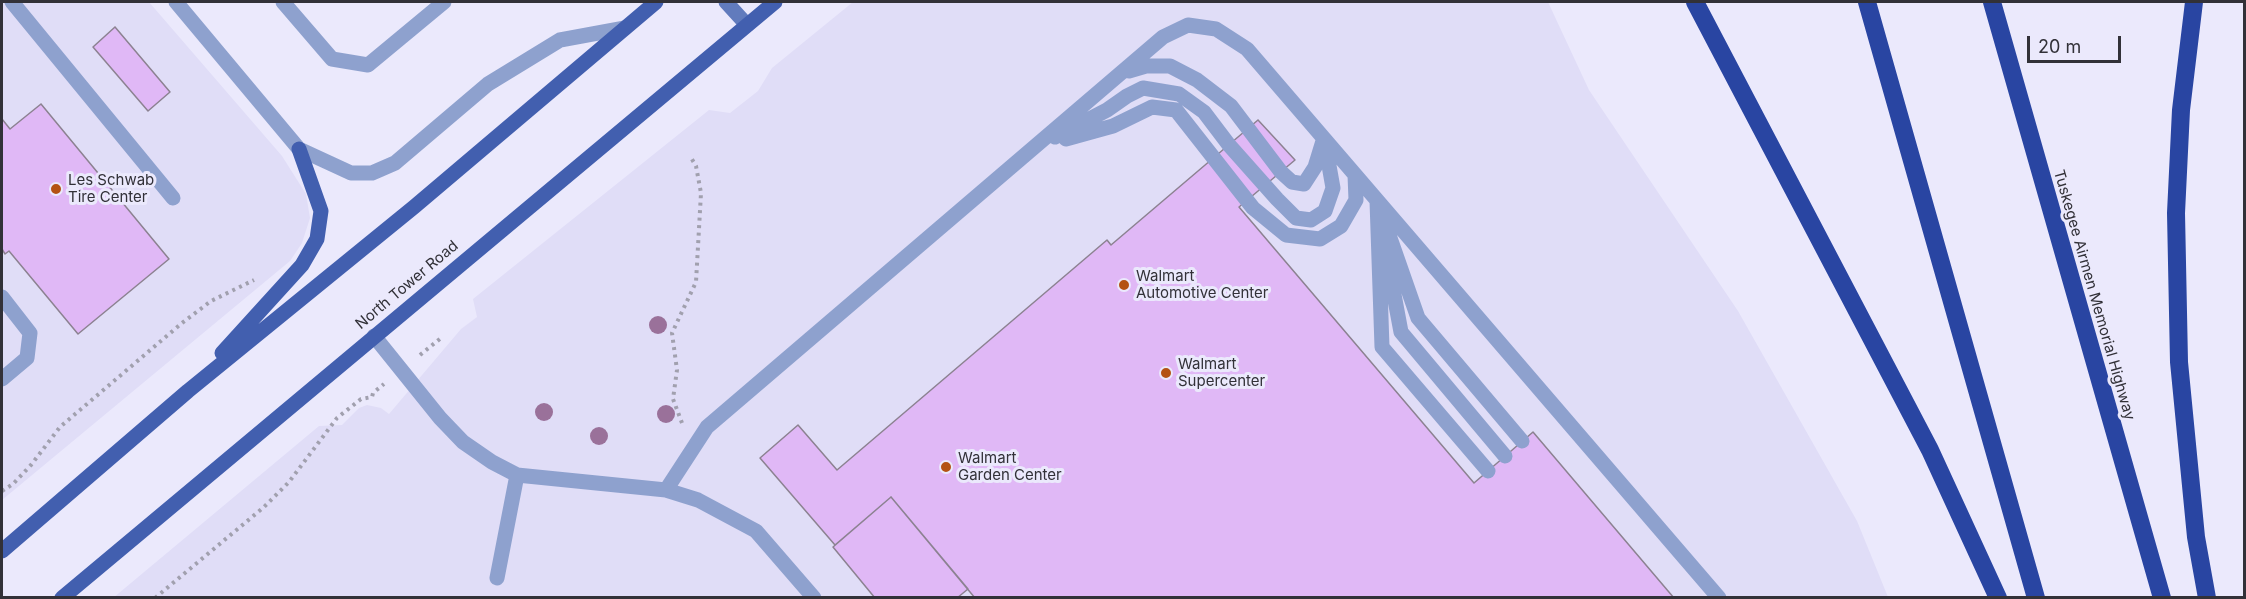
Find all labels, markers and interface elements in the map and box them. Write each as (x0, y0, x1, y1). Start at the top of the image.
scale bar (2030, 24, 2124, 62)
text: 20 m (2038, 36, 2081, 57)
street label: Tuskegee Airmen Memorial Highway (2050, 168, 2138, 422)
place label: Les Schwab Tire Center (68, 171, 154, 206)
marker: Les Schwab Tire Center (49, 182, 63, 196)
street label: North Tower Road (352, 237, 462, 333)
place label: Walmart Automotive Center (1136, 267, 1268, 302)
marker: Walmart Automotive Center (1117, 278, 1131, 292)
place label: Walmart Supercenter (1178, 355, 1265, 390)
marker: Walmart Supercenter (1159, 366, 1173, 380)
place label: Walmart Garden Center (958, 449, 1062, 484)
marker: Walmart Garden Center (939, 460, 953, 474)

